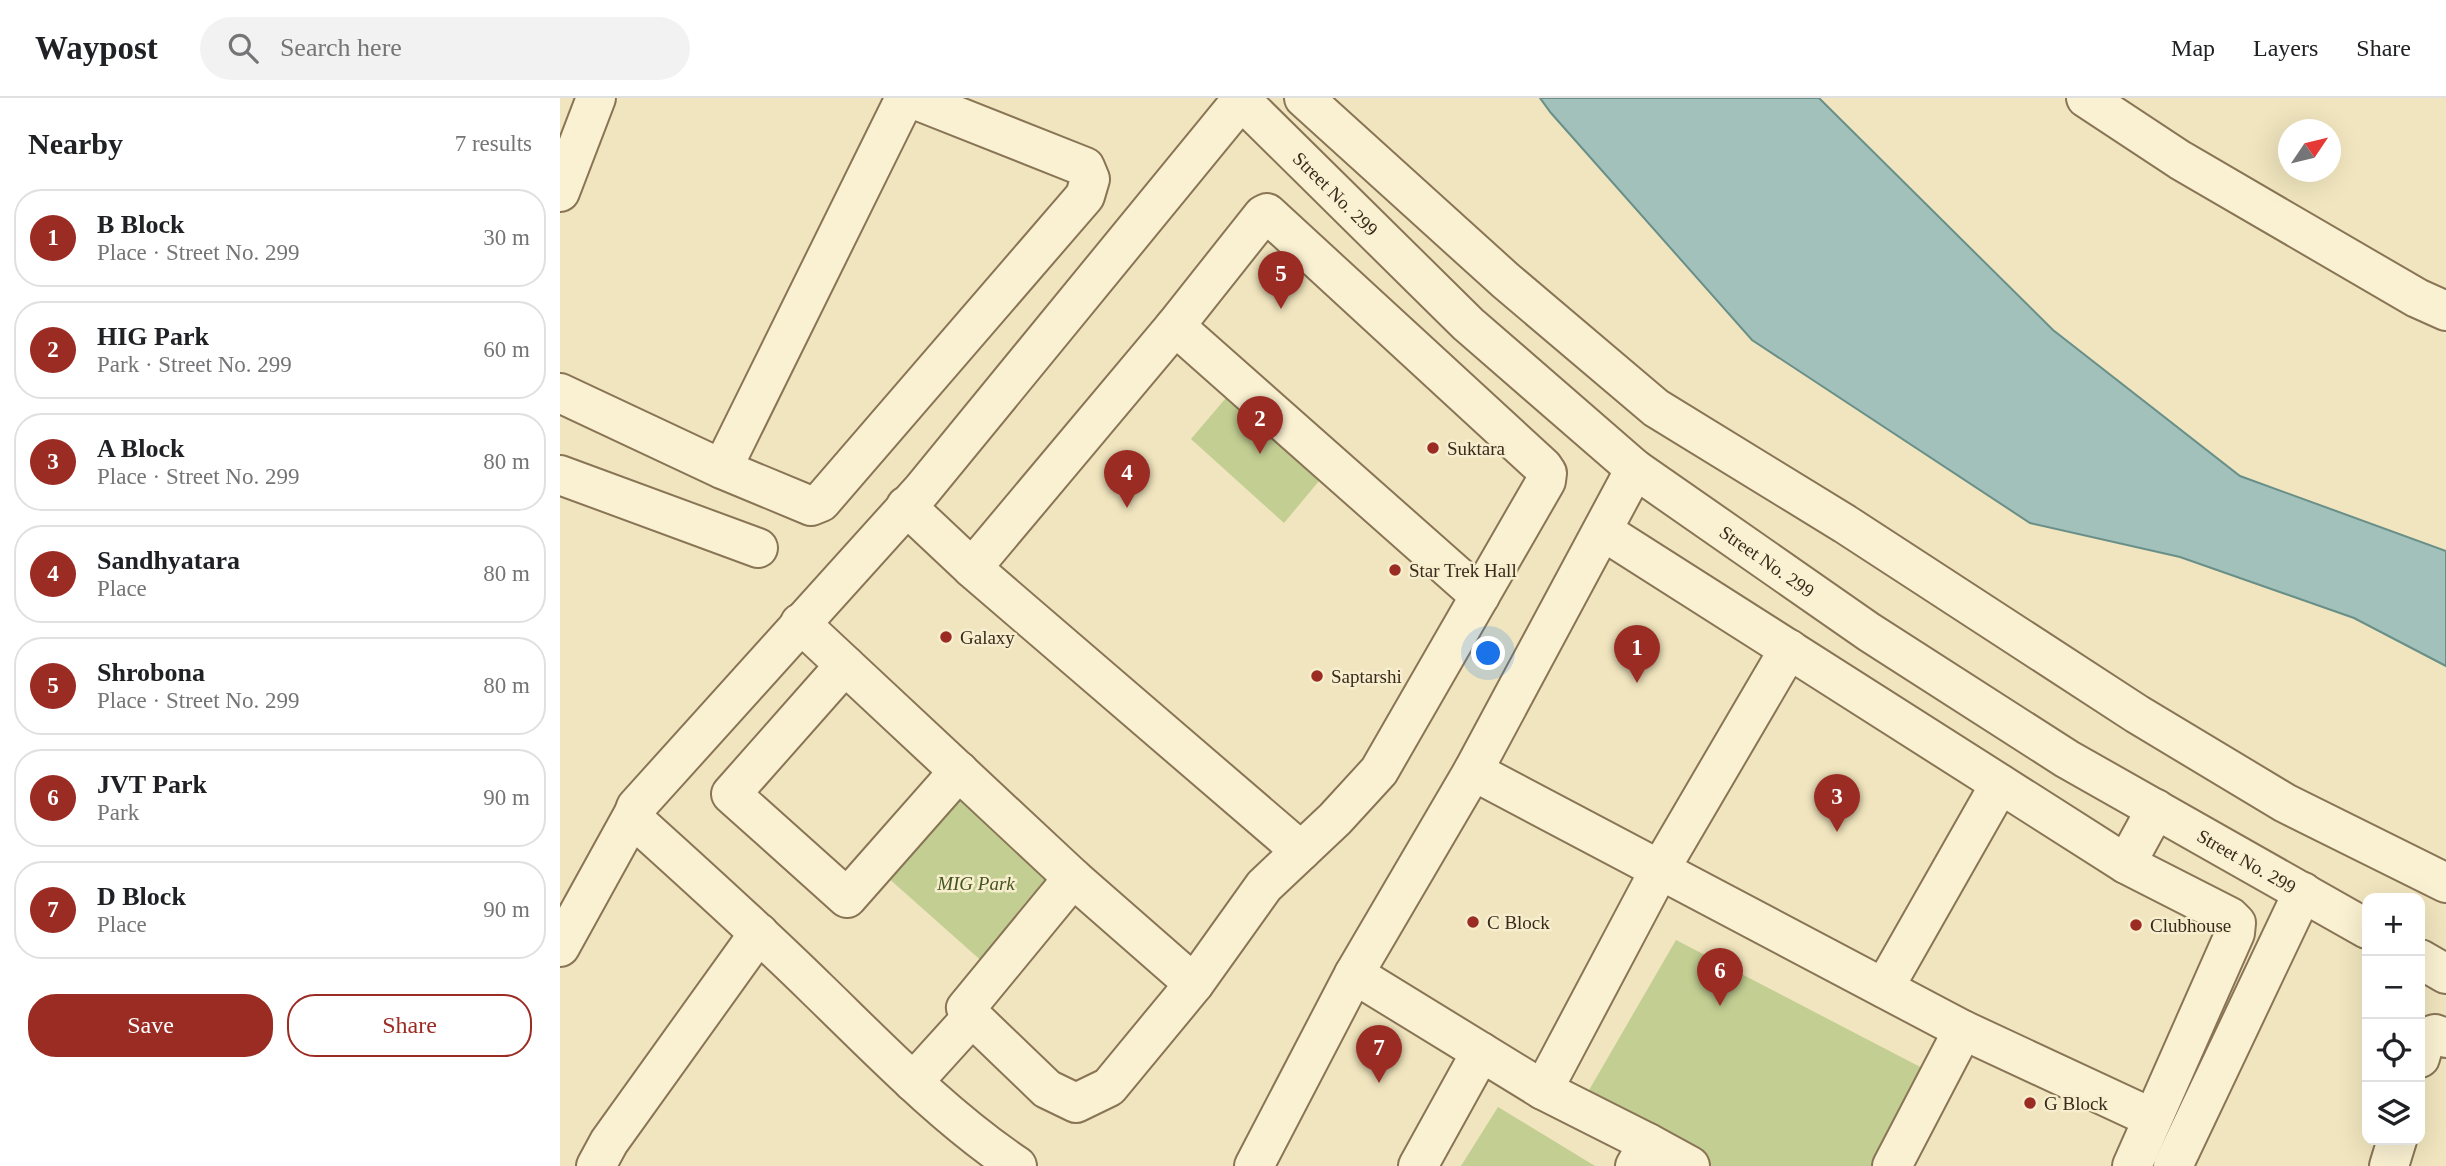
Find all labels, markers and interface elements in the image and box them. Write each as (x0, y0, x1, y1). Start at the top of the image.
search box (200, 17, 690, 80)
icon: search (224, 29, 262, 67)
text: Waypost (35, 30, 158, 66)
text: Search here (280, 33, 402, 62)
text: Map (2171, 35, 2215, 61)
text: Layers (2253, 35, 2318, 61)
text: Share (2356, 35, 2411, 61)
north arrow (2278, 119, 2341, 182)
text: Nearby (28, 127, 123, 160)
text: 7 results (455, 131, 532, 156)
street label: Street No. 299 (1289, 147, 1382, 240)
text: B Block (97, 210, 184, 239)
text: 1 (47, 225, 59, 250)
text: 30 m (483, 225, 530, 250)
text: Place · Street No. 299 (97, 240, 299, 265)
pin: 5 (1258, 251, 1304, 309)
text: HIG Park (97, 322, 209, 351)
text: 2 (47, 337, 59, 362)
text: 60 m (483, 337, 530, 362)
text: Park · Street No. 299 (97, 352, 292, 377)
pin: 2 (1237, 396, 1283, 454)
text: A Block (97, 434, 184, 463)
place label: Suktara (1447, 438, 1506, 459)
marker: Suktara (1425, 440, 1441, 456)
text: 3 (47, 449, 59, 474)
text: 80 m (483, 449, 530, 474)
pin: 4 (1104, 450, 1150, 508)
text: Place · Street No. 299 (97, 464, 299, 489)
street label: Street No. 299 (1716, 521, 1818, 601)
text: Sandhyatara (97, 546, 240, 575)
place label: Star Trek Hall (1409, 560, 1517, 581)
text: 4 (47, 561, 59, 586)
text: 80 m (483, 561, 530, 586)
marker: Star Trek Hall (1387, 562, 1403, 578)
text: Place (97, 576, 147, 601)
pin: 1 (1614, 625, 1660, 683)
place label: Galaxy (960, 627, 1015, 648)
marker: Galaxy (938, 629, 954, 645)
your location (1471, 636, 1505, 670)
text: Shrobona (97, 658, 205, 687)
place label: Saptarshi (1331, 666, 1402, 687)
marker: Saptarshi (1309, 668, 1325, 684)
text: 5 (47, 673, 59, 698)
text: 80 m (483, 673, 530, 698)
text: Place · Street No. 299 (97, 688, 299, 713)
text: JVT Park (97, 770, 207, 799)
pin: 3 (1814, 774, 1860, 832)
text: 6 (47, 785, 59, 810)
text: 90 m (483, 785, 530, 810)
text: Park (97, 800, 139, 825)
street label: Street No. 299 (2194, 825, 2300, 897)
park label: MIG Park (936, 873, 1015, 894)
text: D Block (97, 882, 186, 911)
map controls (2362, 893, 2425, 1145)
button: + (2362, 893, 2425, 956)
text: 7 (47, 897, 59, 922)
text: 90 m (483, 897, 530, 922)
text: Place (97, 912, 147, 937)
place label: C Block (1487, 912, 1550, 933)
marker: C Block (1465, 914, 1481, 930)
place label: Clubhouse (2150, 915, 2231, 936)
marker: Clubhouse (2128, 917, 2144, 933)
pin: 6 (1697, 948, 1743, 1006)
button: − (2362, 956, 2425, 1019)
button: Save (28, 994, 273, 1057)
button: Share (287, 994, 532, 1057)
button: locate (2362, 1019, 2425, 1082)
pin: 7 (1356, 1025, 1402, 1083)
button: layers (2362, 1082, 2425, 1145)
place label: G Block (2044, 1093, 2108, 1114)
marker: G Block (2022, 1095, 2038, 1111)

